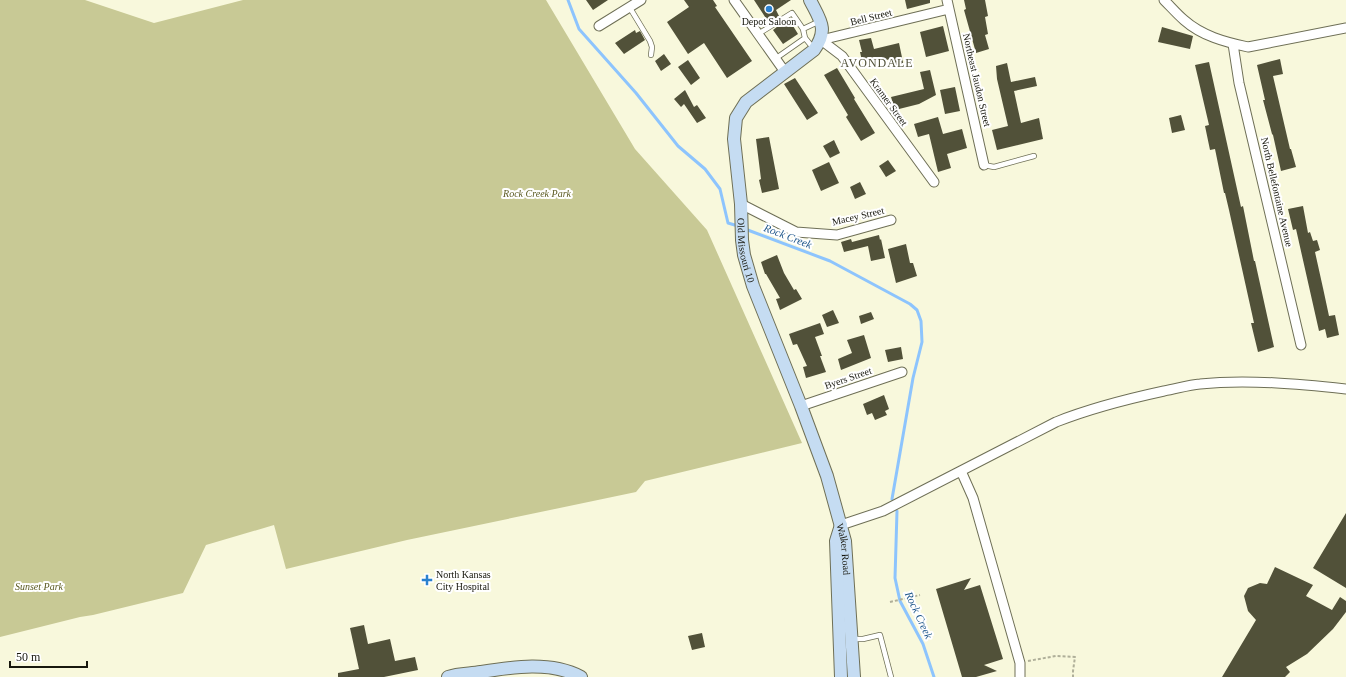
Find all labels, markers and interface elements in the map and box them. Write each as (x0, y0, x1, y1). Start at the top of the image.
marker: Depot Saloon (764, 4, 774, 14)
street label: Bell Street (849, 6, 893, 27)
place label: Depot Saloon (742, 16, 796, 27)
street label: Northeast Jaudon Street (961, 32, 993, 128)
district label: AVONDALE (840, 56, 914, 70)
street label: Kramer Street (868, 76, 910, 128)
street label: North Bellefontaine Avenue (1259, 136, 1295, 248)
park label: Rock Creek Park (502, 188, 572, 199)
street label: Macey Street (831, 205, 885, 227)
street label: Old Missouri 10 (736, 218, 757, 284)
water label: Rock Creek (761, 221, 815, 251)
street label: Byers Street (823, 365, 873, 391)
street label: Walker Road (835, 522, 853, 575)
place label: North Kansas City Hospital (436, 569, 491, 592)
marker: North Kansas City Hospital (421, 574, 433, 586)
park label: Sunset Park (15, 581, 64, 592)
water label: Rock Creek (902, 589, 936, 641)
scale bar (10, 643, 87, 669)
text: 50 m (16, 650, 41, 664)

